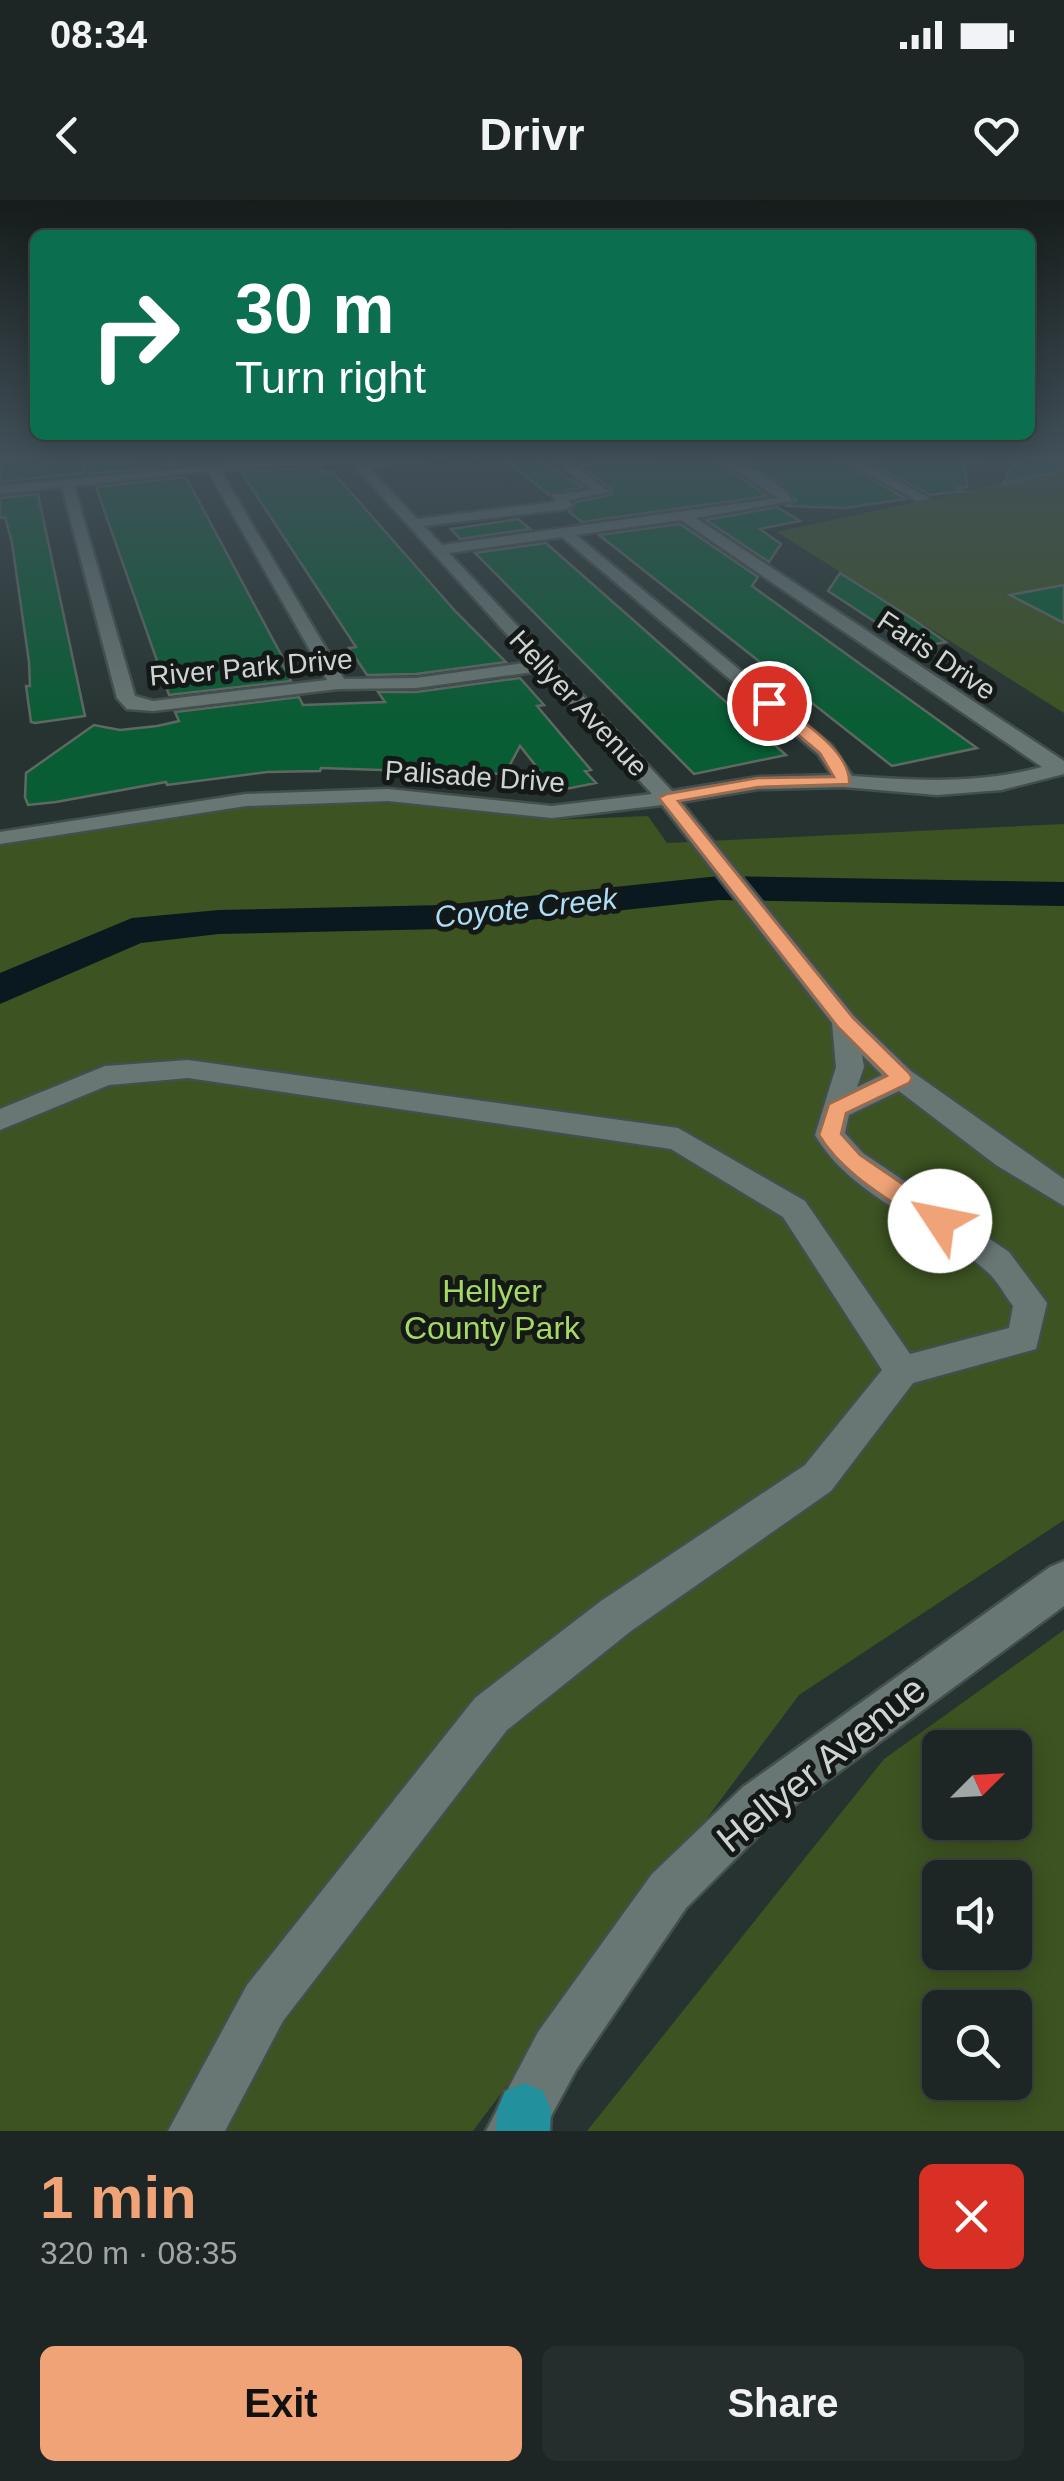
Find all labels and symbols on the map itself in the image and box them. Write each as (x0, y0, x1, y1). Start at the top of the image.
street label: Faris Drive (872, 605, 1001, 706)
street label: Hellyer Avenue (503, 624, 654, 783)
street label: River Park Drive (148, 643, 354, 692)
pin (727, 661, 812, 746)
street label: Palisade Drive (384, 755, 566, 798)
water label: Coyote Creek (433, 881, 621, 933)
position arrow (888, 1169, 992, 1273)
park label: Hellyer County Park (404, 1273, 581, 1346)
street label: Hellyer Avenue (709, 1667, 933, 1861)
north arrow (922, 1730, 1032, 1840)

